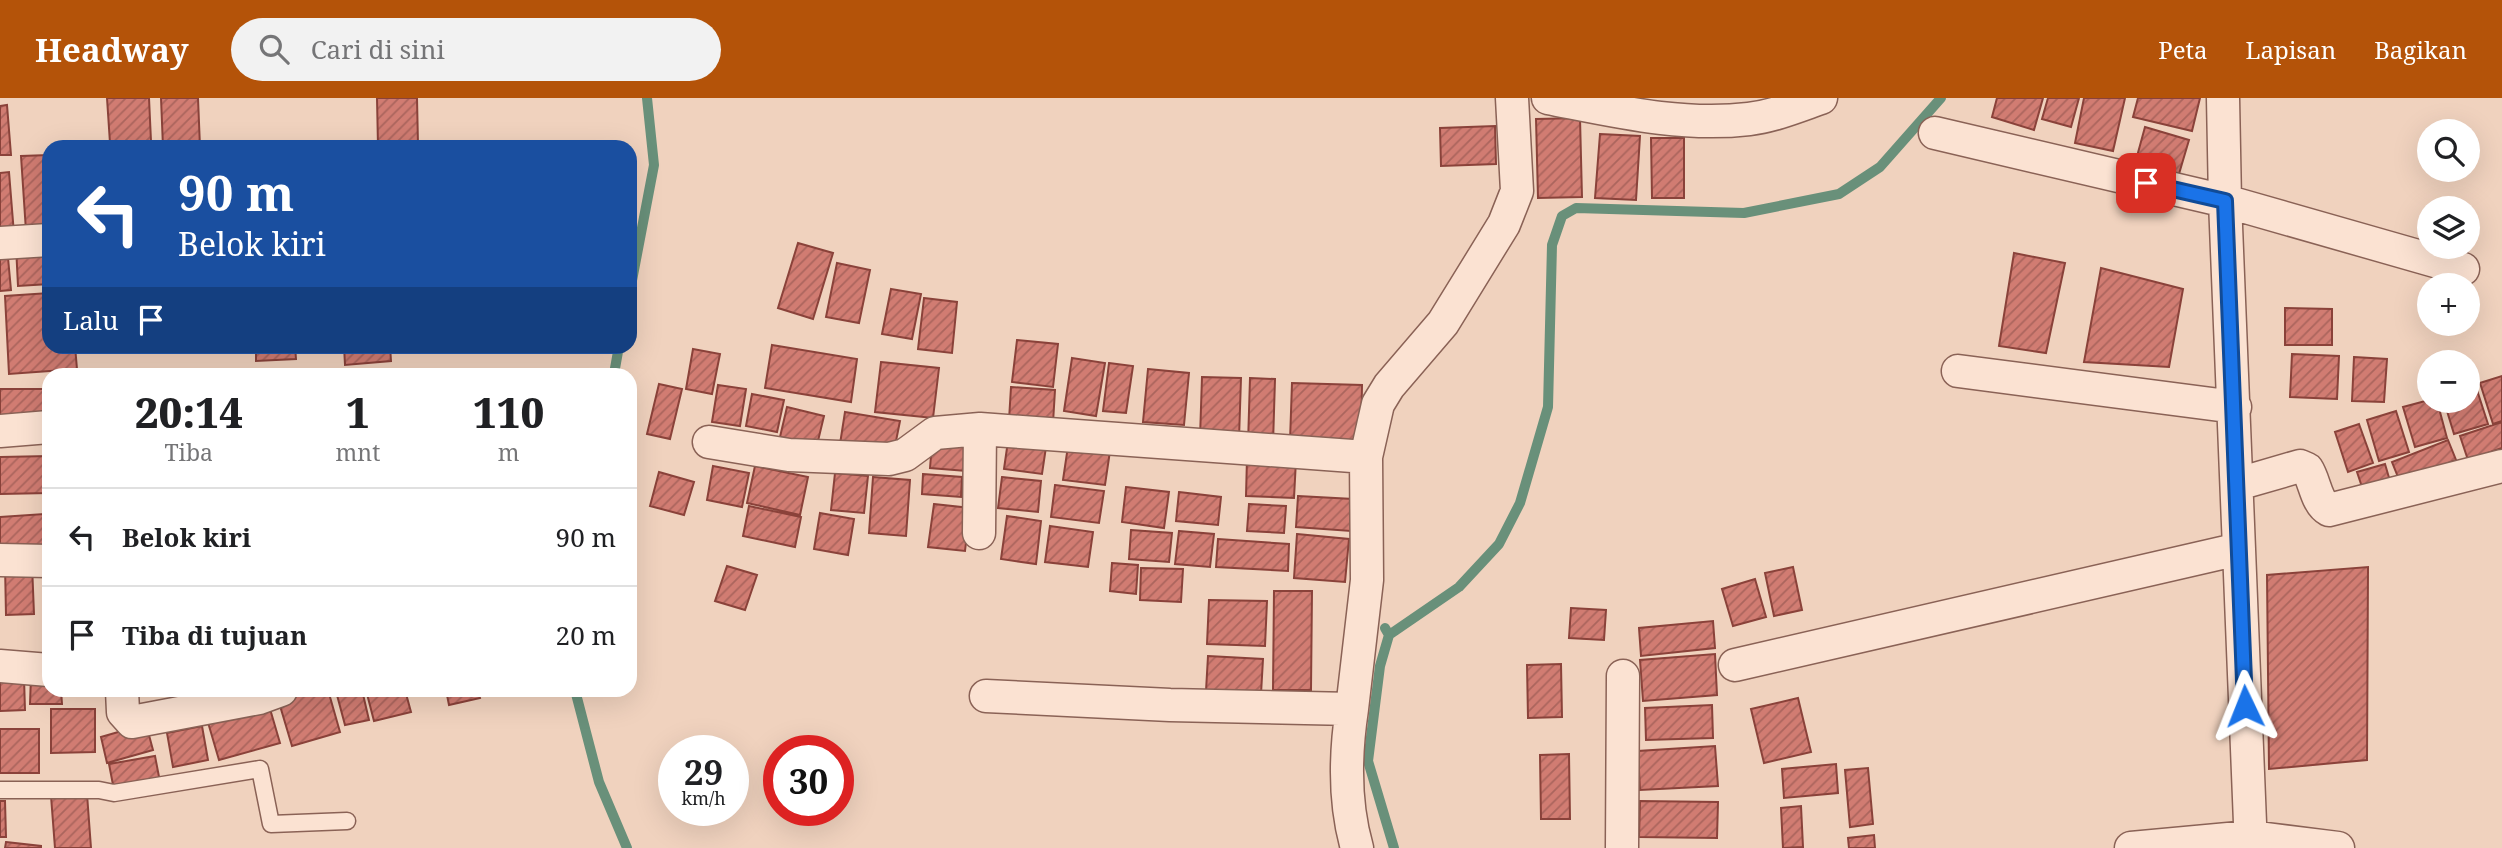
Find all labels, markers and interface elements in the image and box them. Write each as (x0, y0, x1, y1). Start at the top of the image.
search box (231, 18, 721, 81)
text: Headway (35, 27, 189, 72)
icon: search (255, 30, 293, 68)
text: Cari di sini (311, 31, 445, 67)
text: Peta (2158, 33, 2207, 66)
text: Lapisan (2245, 33, 2336, 66)
text: Bagikan (2374, 33, 2467, 66)
map controls (2417, 119, 2480, 413)
button: search (2417, 119, 2480, 182)
pin (2116, 153, 2176, 213)
text: 90 m (178, 159, 294, 225)
icon: arrive (2127, 164, 2165, 202)
icon: left (63, 168, 154, 259)
button: layers (2417, 196, 2480, 259)
text: Belok kiri (178, 222, 326, 265)
button: + (2417, 273, 2480, 336)
icon: arrive (132, 301, 170, 339)
text: Lalu (63, 302, 118, 338)
button: − (2417, 350, 2480, 413)
text: 20:14 (135, 383, 243, 440)
text: 1 (346, 383, 370, 440)
text: 110 (473, 383, 544, 440)
text: Tiba (165, 436, 213, 468)
text: mnt (336, 436, 380, 468)
text: m (498, 436, 519, 468)
icon: left (63, 518, 101, 556)
text: Belok kiri (122, 519, 251, 555)
text: 90 m (556, 519, 616, 555)
icon: arrive (63, 616, 101, 654)
text: Tiba di tujuan (122, 617, 307, 653)
text: 20 m (556, 617, 616, 653)
position arrow (2208, 669, 2282, 743)
speed limit sign: 30 (763, 735, 854, 826)
text: 29 (684, 748, 723, 795)
text: km/h (681, 786, 726, 810)

